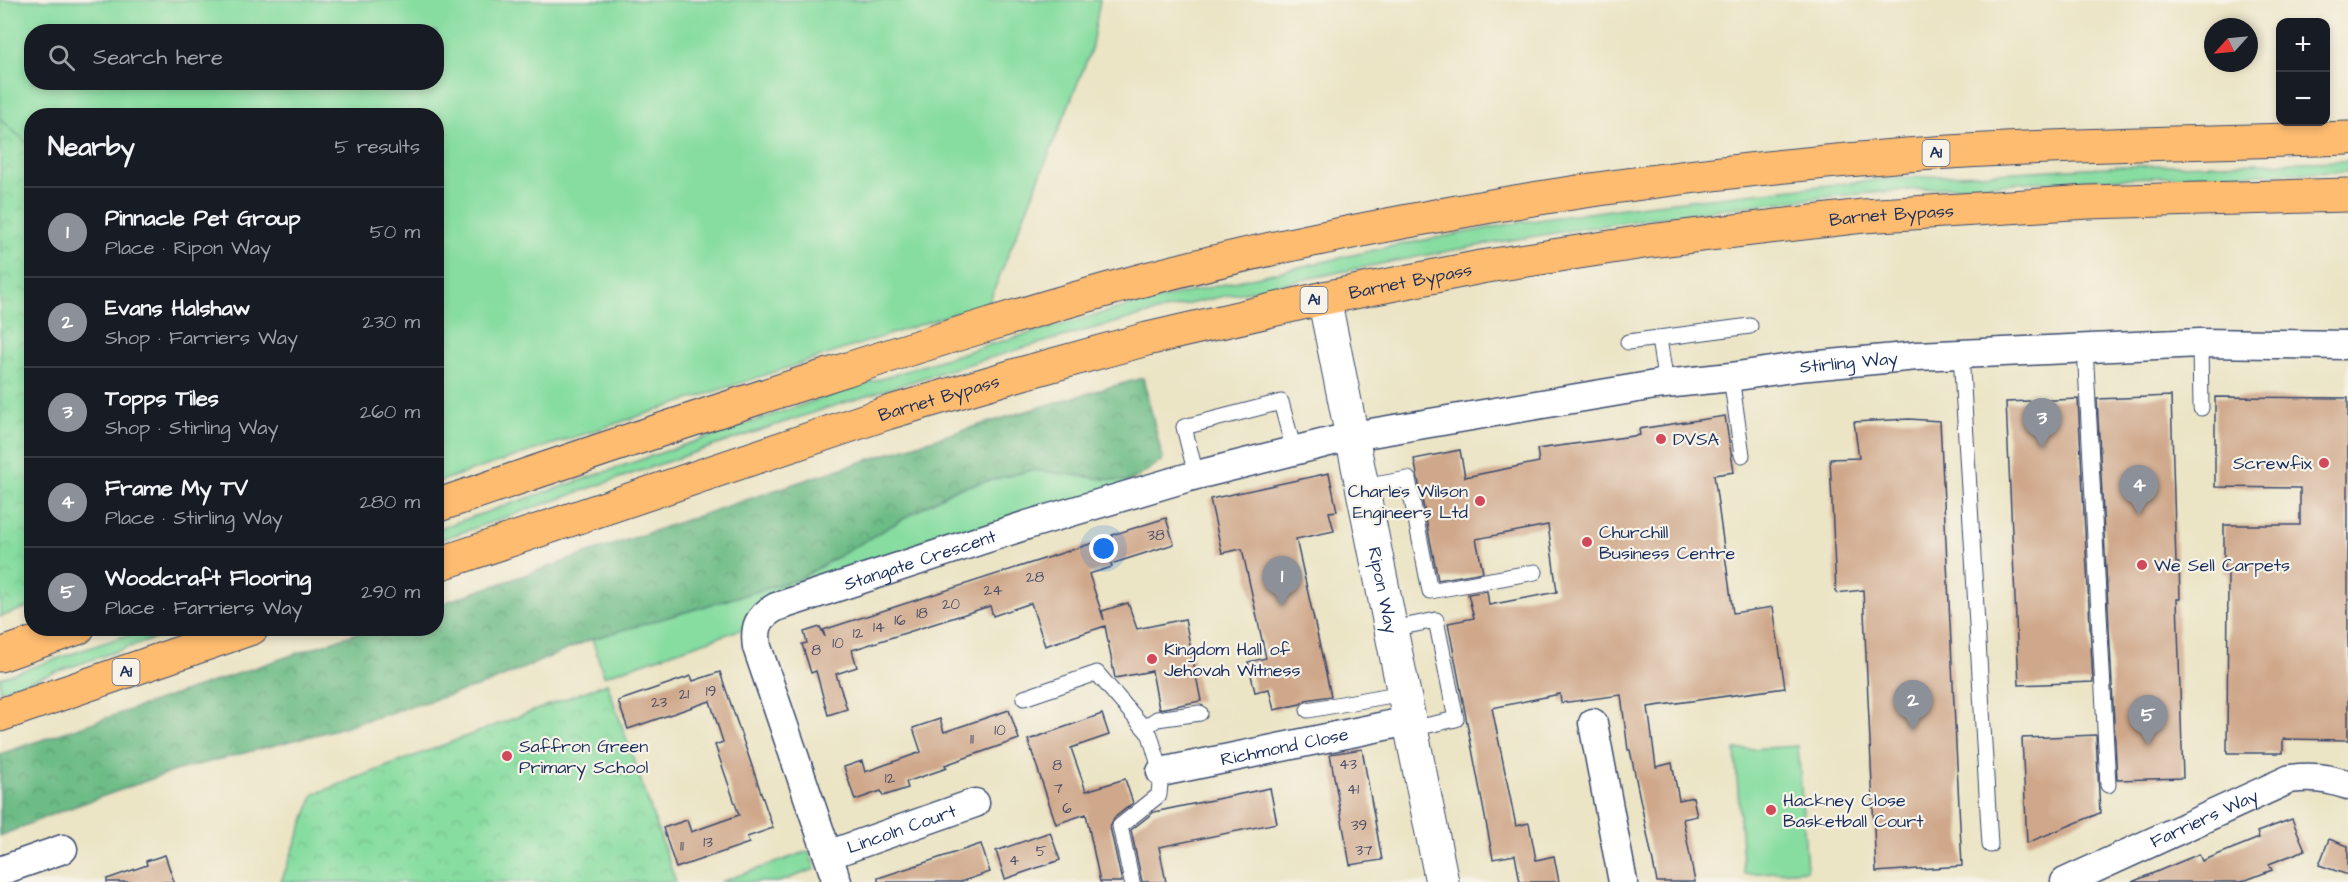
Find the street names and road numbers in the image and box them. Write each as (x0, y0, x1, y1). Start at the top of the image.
road number: A1 (1922, 140, 1950, 166)
street label: Barnet Bypass (1828, 198, 1955, 232)
street label: Barnet Bypass (1347, 257, 1474, 305)
road number: A1 (1300, 287, 1328, 313)
street label: Stirling Way (1798, 345, 1899, 379)
street label: Barnet Bypass (875, 368, 1002, 428)
street label: Stangate Crescent (841, 523, 1000, 596)
street label: Ripon Way (1362, 545, 1404, 636)
road number: A1 (112, 659, 140, 685)
street label: Richmond Close (1218, 721, 1351, 772)
street label: Farriers Way (2146, 783, 2263, 854)
street label: Lincoln Court (844, 798, 960, 860)

